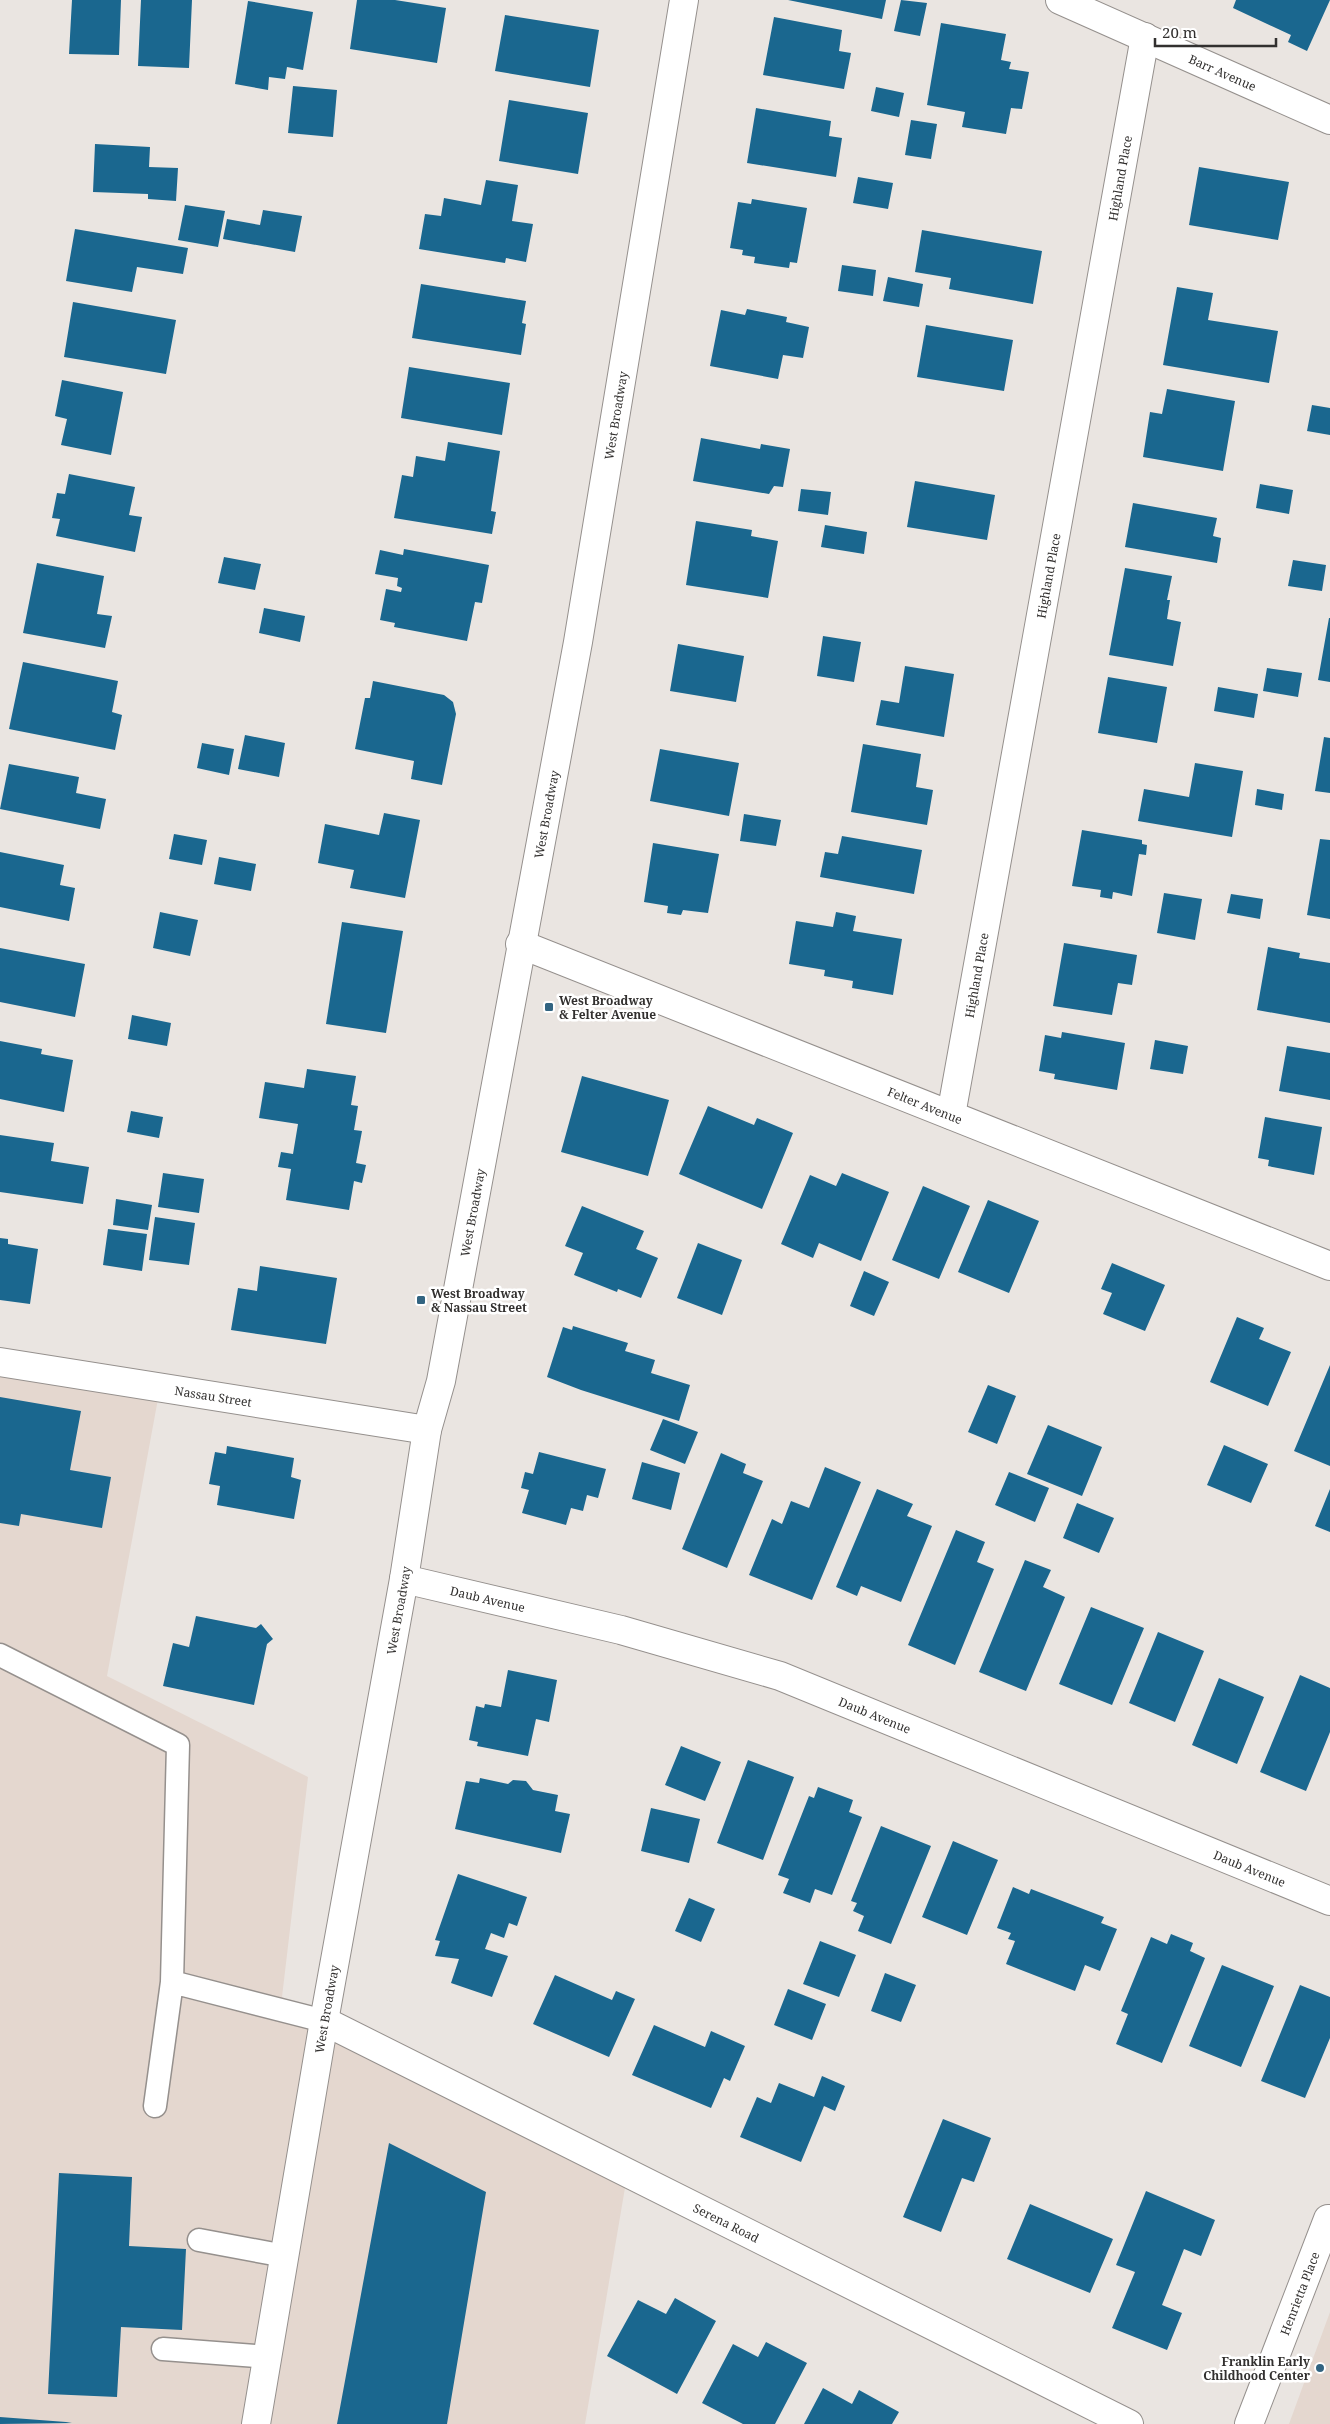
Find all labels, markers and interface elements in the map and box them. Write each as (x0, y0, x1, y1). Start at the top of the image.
scale bar (1155, 15, 1276, 47)
text: 20 m (1162, 22, 1197, 42)
street label: Barr Avenue (1186, 50, 1259, 95)
street label: Highland Place (1104, 134, 1136, 222)
street label: West Broadway (600, 370, 631, 461)
street label: Highland Place (1032, 532, 1064, 620)
street label: West Broadway (530, 769, 563, 860)
street label: Highland Place (960, 931, 992, 1019)
place label: West Broadway & Felter Avenue (559, 992, 656, 1023)
marker: West Broadway & Felter Avenue (543, 1001, 555, 1013)
street label: Felter Avenue (885, 1083, 965, 1128)
street label: West Broadway (456, 1167, 489, 1258)
place label: West Broadway & Nassau Street (431, 1285, 527, 1316)
marker: West Broadway & Nassau Street (415, 1294, 427, 1306)
street label: Nassau Street (174, 1381, 253, 1410)
street label: West Broadway (382, 1565, 414, 1656)
street label: Daub Avenue (449, 1582, 527, 1616)
street label: Daub Avenue (836, 1692, 914, 1737)
street label: Daub Avenue (1211, 1846, 1288, 1891)
street label: West Broadway (310, 1963, 343, 2054)
street label: Serena Road (691, 2199, 763, 2246)
street label: Henrietta Place (1276, 2249, 1323, 2338)
place label: Franklin Early Childhood Center (1203, 2353, 1311, 2384)
marker: Franklin Early Childhood Center (1314, 2362, 1326, 2374)

